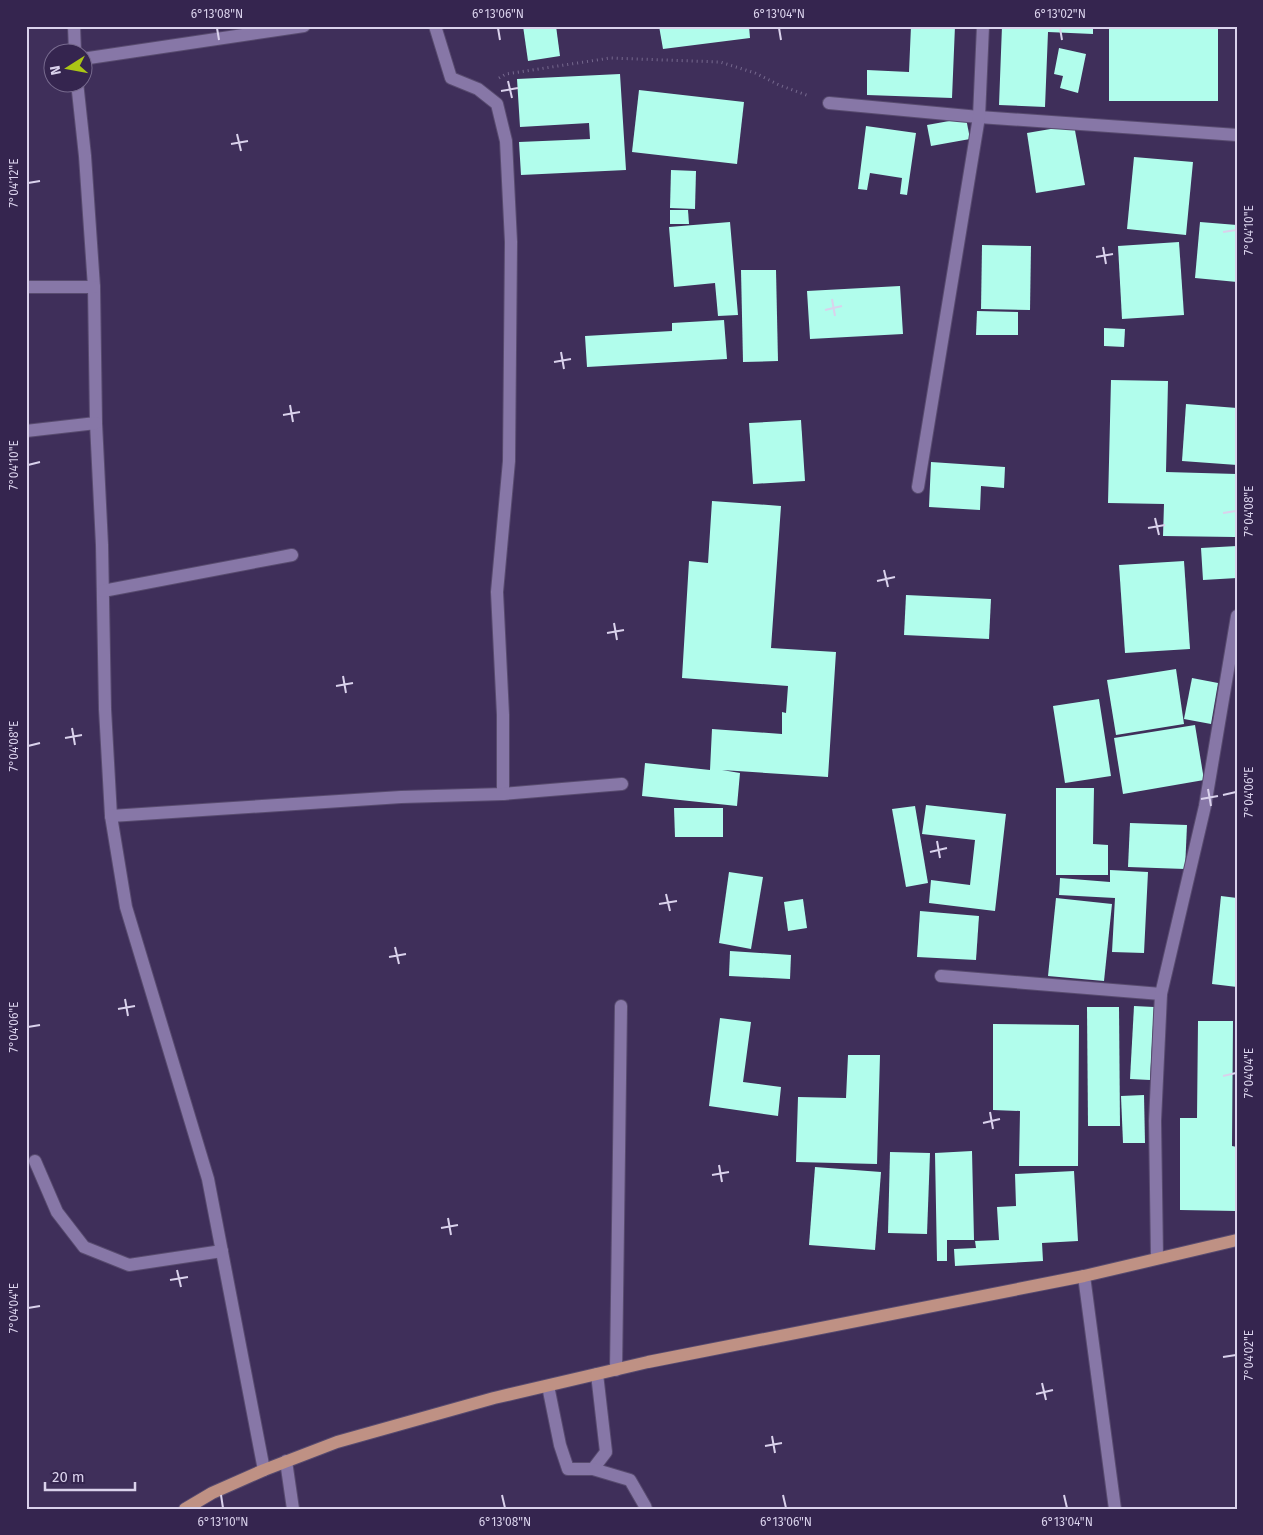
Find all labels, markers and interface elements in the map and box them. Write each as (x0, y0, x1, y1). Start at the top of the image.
text: 6°13'08"N (191, 7, 243, 21)
text: 6°13'06"N (472, 7, 524, 21)
text: 6°13'04"N (753, 7, 805, 21)
text: 6°13'02"N (1034, 7, 1086, 21)
north arrow (42, 42, 92, 92)
text: N (46, 64, 65, 77)
text: 7°04'12"E (7, 158, 21, 208)
text: 7°04'10"E (1242, 205, 1256, 255)
text: 7°04'10"E (7, 440, 21, 490)
text: 7°04'08"E (1242, 485, 1256, 537)
text: 7°04'08"E (7, 720, 21, 772)
text: 7°04'06"E (1242, 767, 1256, 817)
text: 7°04'06"E (7, 1002, 21, 1052)
text: 7°04'04"E (1242, 1048, 1256, 1098)
text: 7°04'04"E (7, 1283, 21, 1333)
text: 7°04'02"E (1242, 1330, 1256, 1380)
scale bar (45, 1460, 135, 1492)
text: 20 m (52, 1468, 85, 1486)
text: 6°13'10"N (197, 1515, 249, 1529)
text: 6°13'08"N (479, 1515, 531, 1529)
text: 6°13'06"N (760, 1515, 812, 1529)
text: 6°13'04"N (1041, 1515, 1093, 1529)

